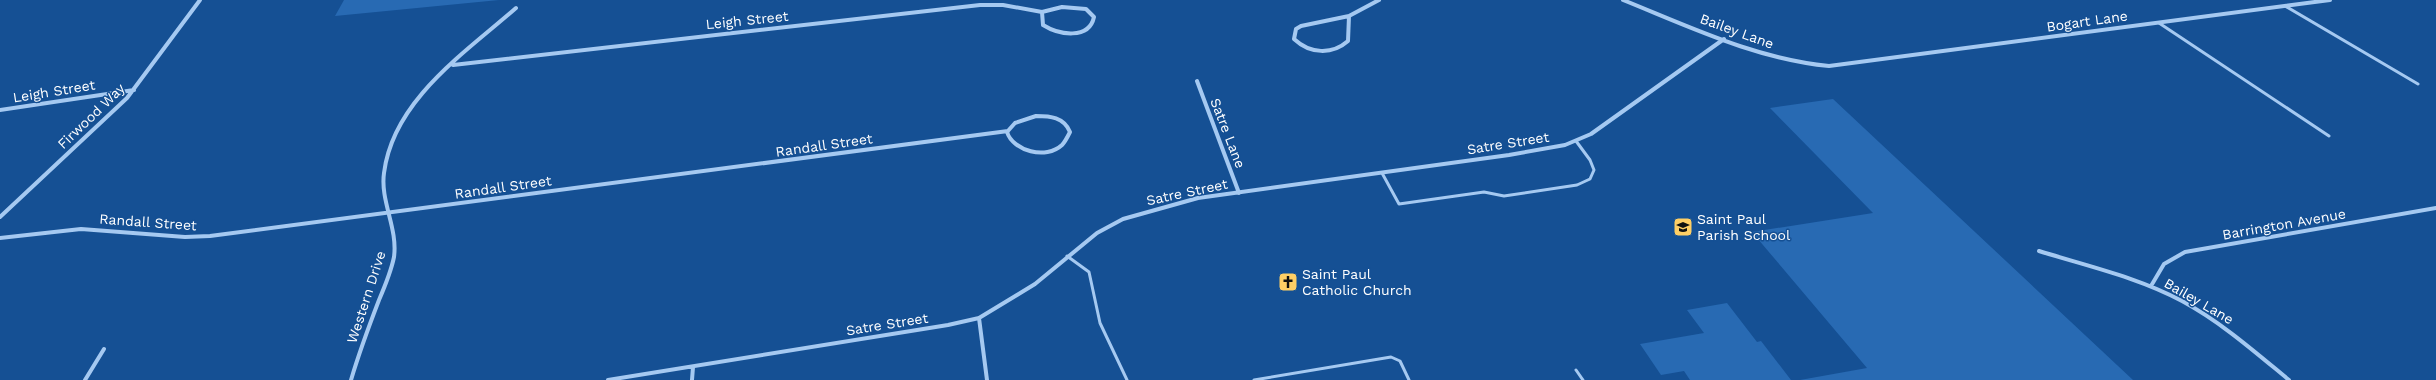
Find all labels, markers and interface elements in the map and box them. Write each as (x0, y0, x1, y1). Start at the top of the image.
street label: Bogart Lane (2045, 7, 2129, 35)
street label: Leigh Street (705, 8, 789, 32)
street label: Bailey Lane (1698, 10, 1776, 52)
street label: Leigh Street (12, 77, 96, 105)
street label: Firwood Way (54, 79, 128, 152)
street label: Satre Lane (1207, 96, 1249, 170)
street label: Satre Street (1466, 129, 1550, 157)
street label: Randall Street (775, 130, 874, 160)
street label: Randall Street (454, 172, 553, 202)
street label: Satre Street (1145, 176, 1229, 208)
street label: Barrington Avenue (2221, 205, 2347, 243)
street label: Randall Street (99, 211, 197, 233)
place label: Saint Paul Parish School (1697, 211, 1791, 243)
school or university icon: Saint Paul Parish School (1672, 216, 1694, 238)
street label: Western Drive (344, 249, 388, 345)
place label: Saint Paul Catholic Church (1302, 266, 1412, 298)
church icon: Saint Paul Catholic Church (1277, 271, 1299, 293)
street label: Bailey Lane (2161, 275, 2237, 327)
street label: Satre Street (845, 310, 929, 338)

